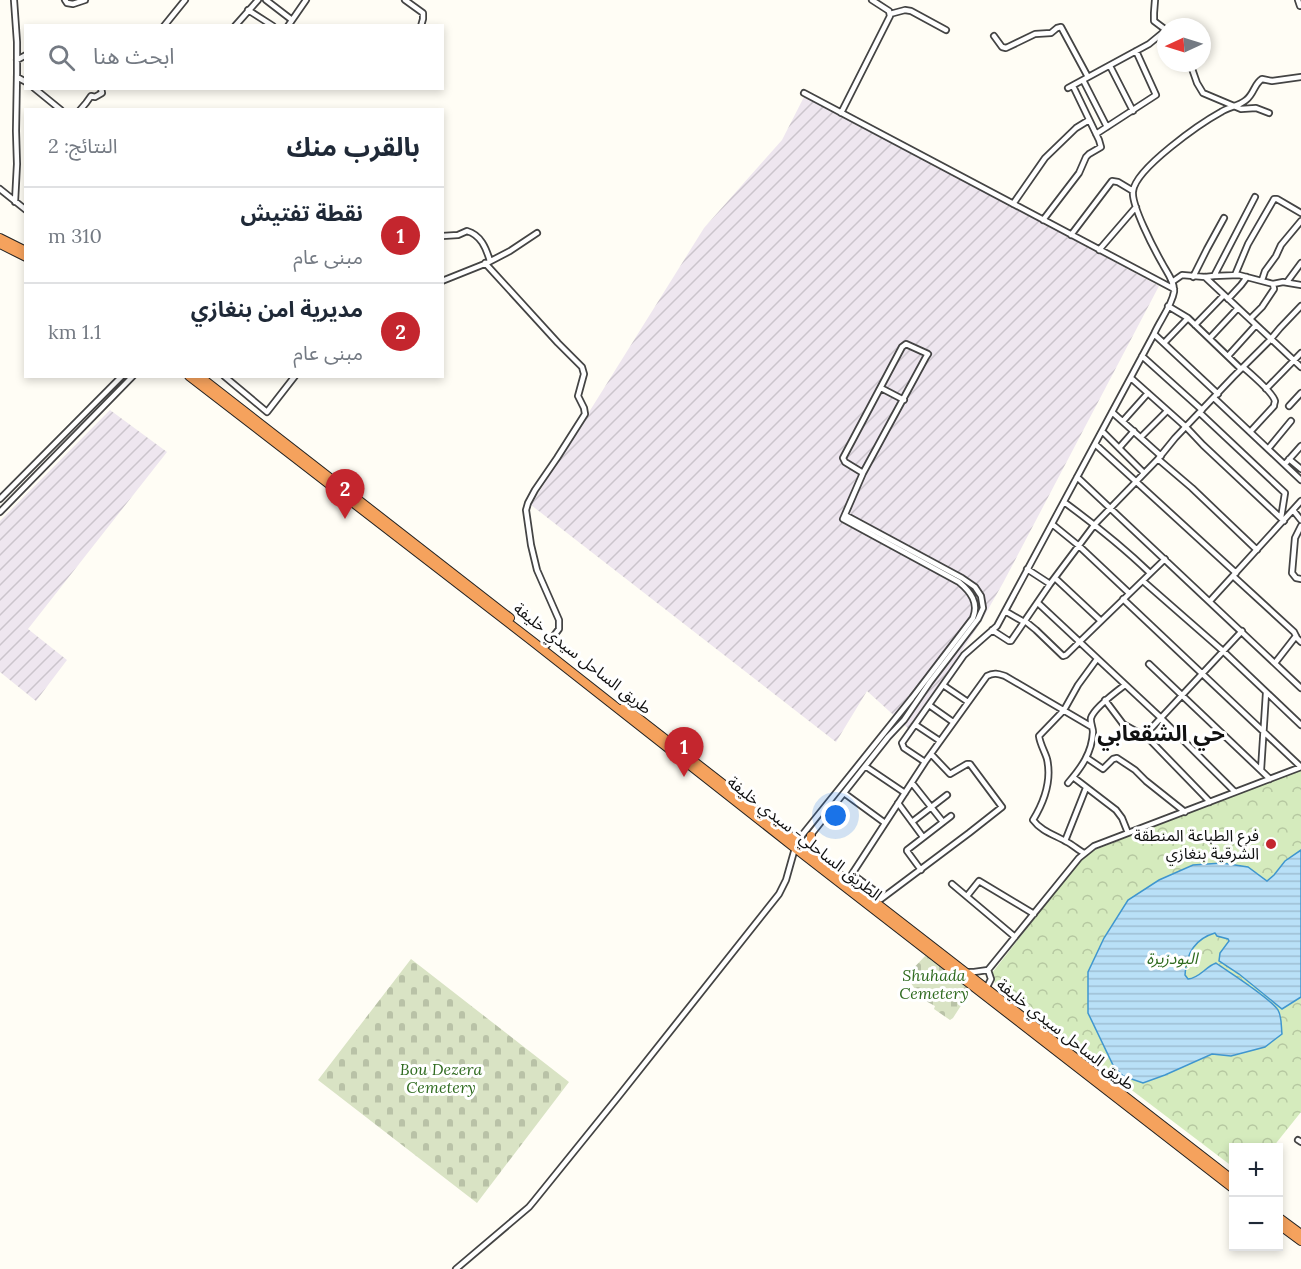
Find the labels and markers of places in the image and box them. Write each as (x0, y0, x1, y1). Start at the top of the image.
pin: 2 (326, 470, 364, 519)
pin: 1 (664, 728, 704, 777)
place label: فرع الطباعة المنطقة الشرقية بنغازي (1134, 825, 1259, 866)
marker: فرع الطباعة المنطقة الشرقية بنغازي (1264, 837, 1278, 851)

